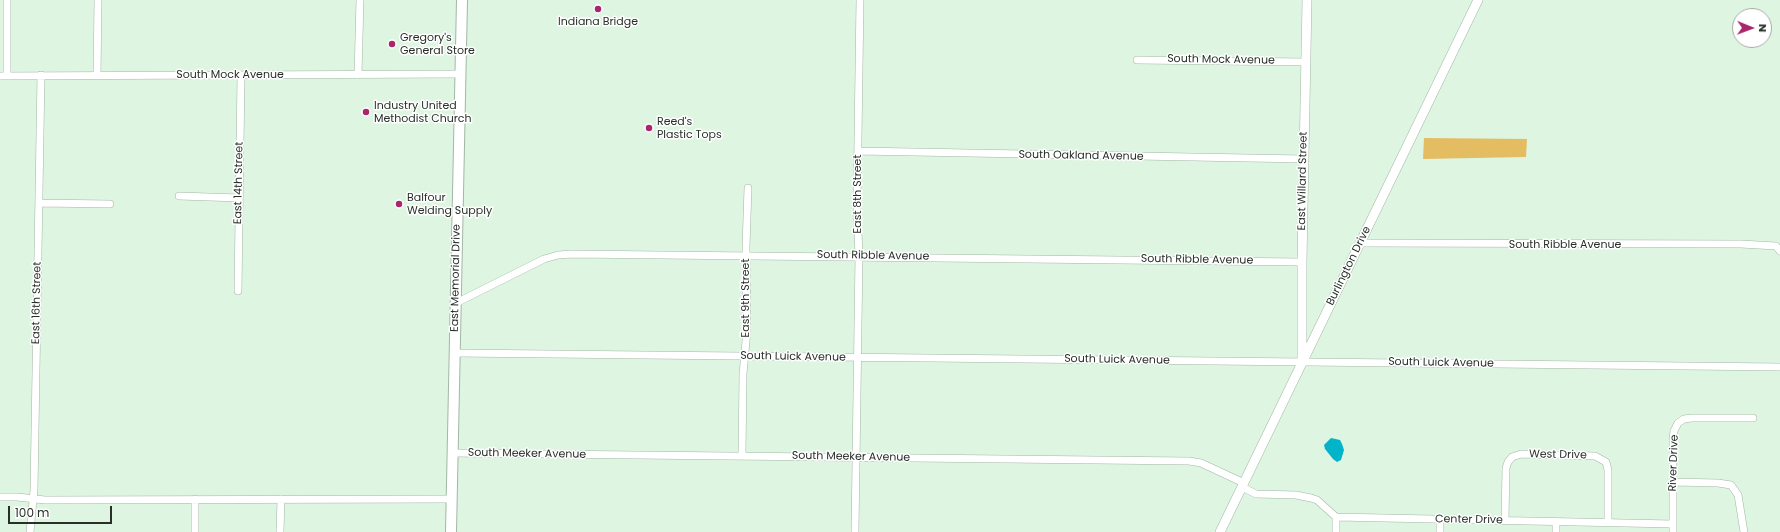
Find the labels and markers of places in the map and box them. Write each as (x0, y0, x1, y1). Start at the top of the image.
marker: Indiana Bridge (593, 4, 603, 14)
place label: Indiana Bridge (558, 15, 638, 29)
place label: Gregory's General Store (400, 31, 475, 57)
marker: Gregory's General Store (387, 39, 397, 49)
place label: Industry United Methodist Church (374, 99, 472, 125)
marker: Industry United Methodist Church (361, 107, 371, 117)
place label: Reed's Plastic Tops (657, 115, 722, 141)
marker: Reed's Plastic Tops (644, 123, 654, 133)
place label: Balfour Welding Supply (407, 191, 492, 217)
marker: Balfour Welding Supply (394, 199, 404, 209)

